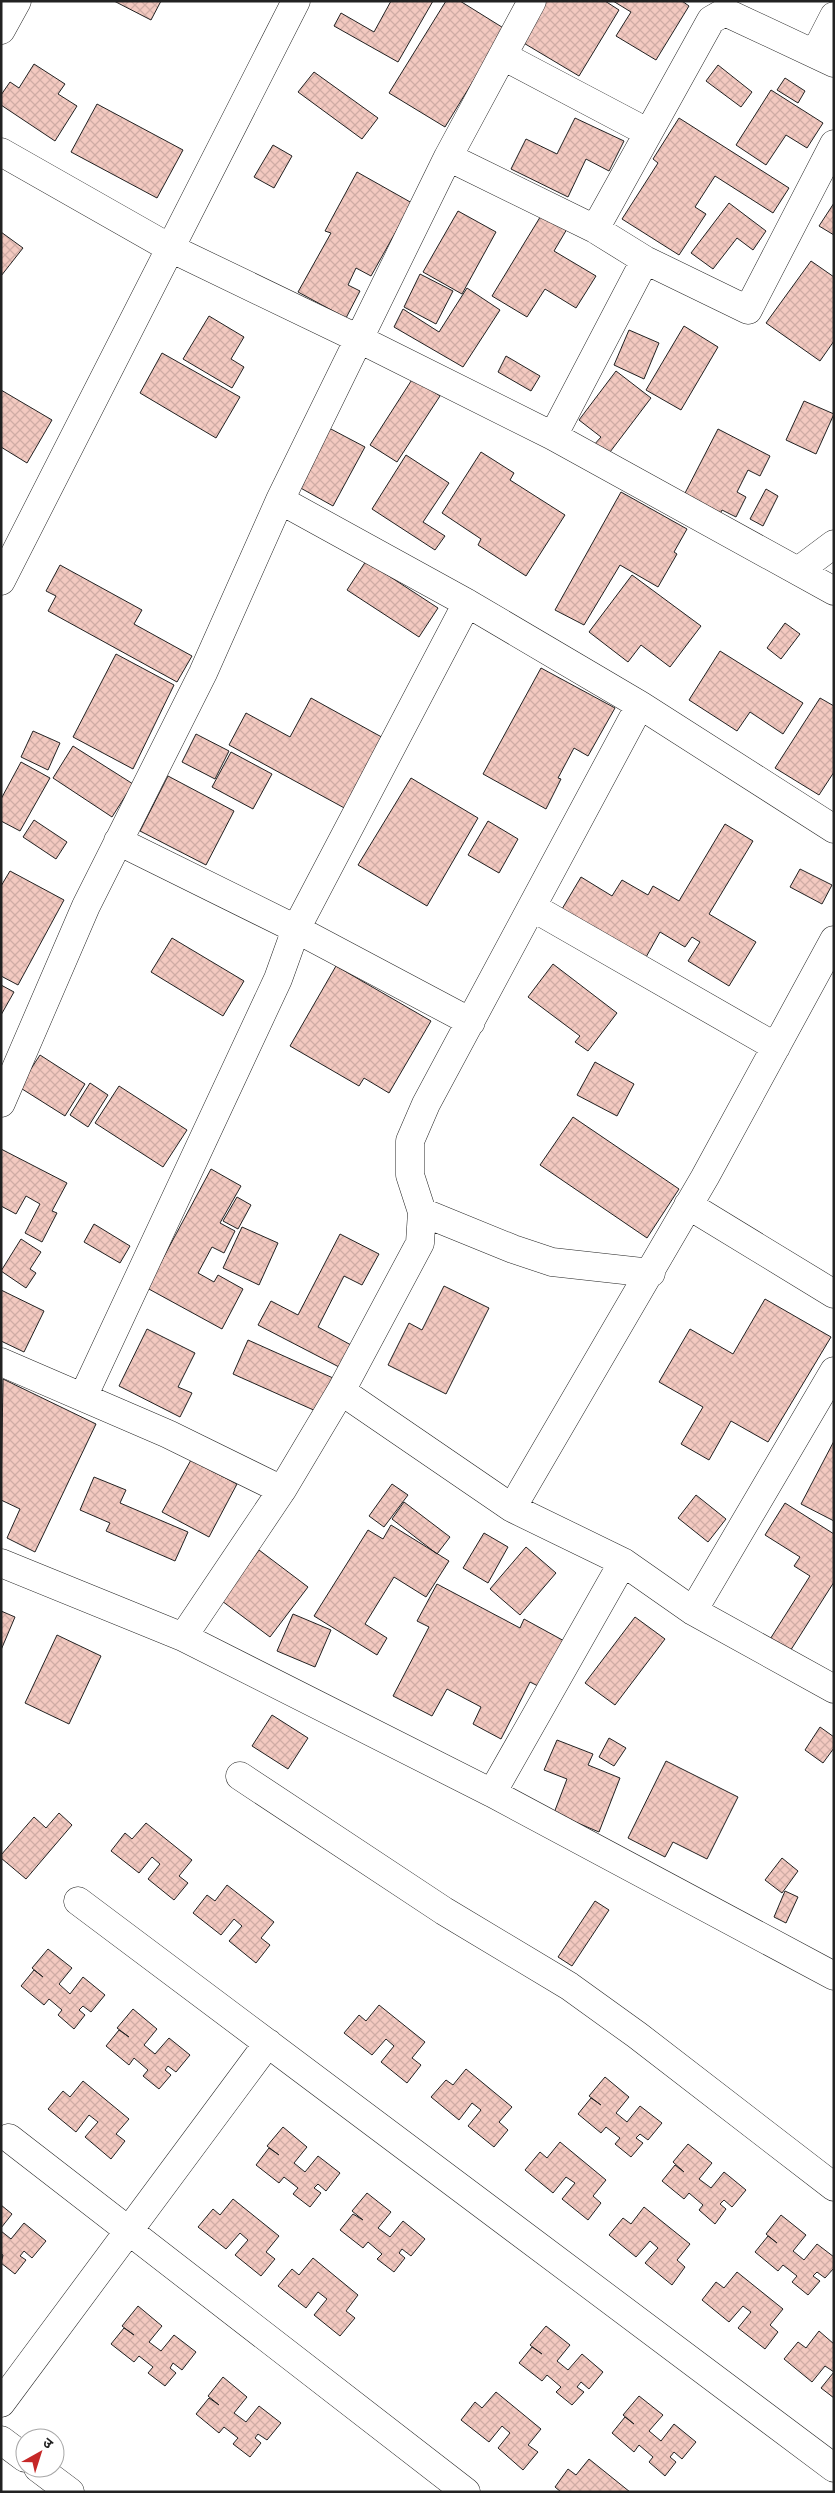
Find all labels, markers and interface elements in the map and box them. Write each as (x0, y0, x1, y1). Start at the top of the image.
north arrow (15, 2428, 65, 2478)
text: उ (40, 2434, 57, 2452)

